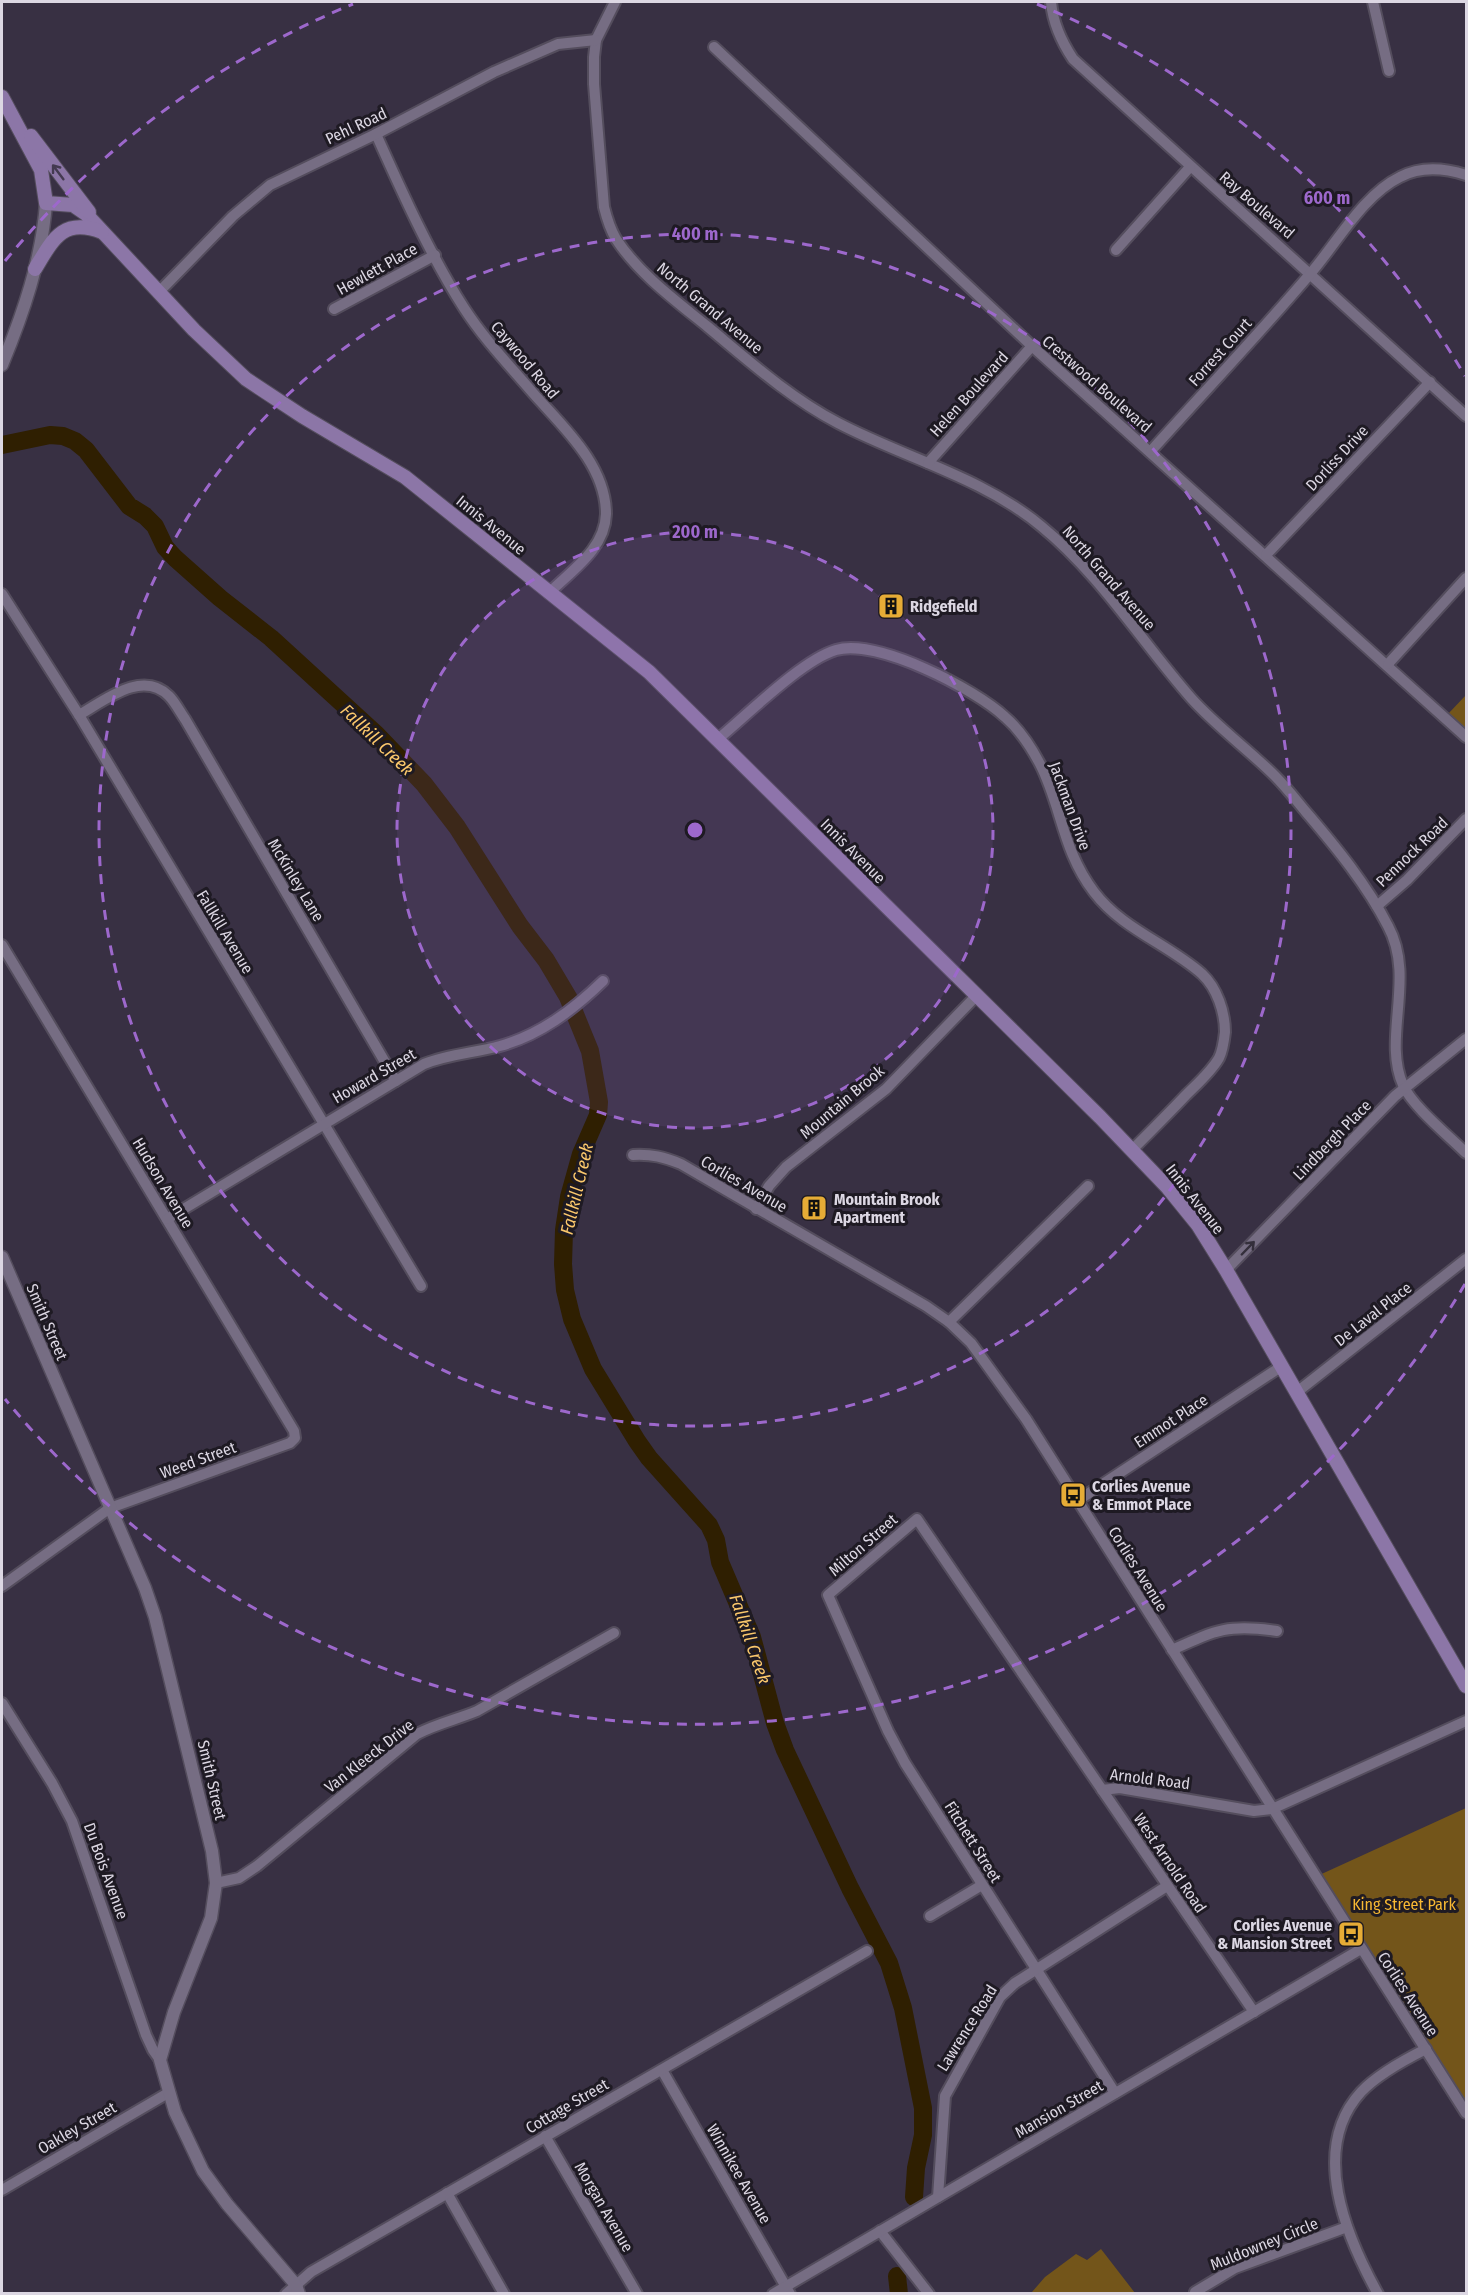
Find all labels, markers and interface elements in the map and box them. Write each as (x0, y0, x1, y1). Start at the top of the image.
street label: Pehl Road (322, 104, 390, 148)
one-way arrow (51, 164, 64, 180)
street label: Ray Boulevard (1216, 167, 1298, 243)
text: 600 m (1304, 187, 1350, 209)
text: 400 m (672, 223, 718, 245)
street label: Hewlett Place (333, 239, 421, 299)
street label: North Grand Avenue (653, 258, 767, 358)
street label: Forrest Court (1185, 314, 1256, 390)
street label: Caywood Road (487, 317, 563, 403)
street label: Crestwood Boulevard (1038, 331, 1156, 437)
street label: Helen Boulevard (926, 348, 1012, 440)
street label: Dorliss Drive (1302, 421, 1372, 495)
street label: Innis Avenue (452, 491, 530, 559)
text: 200 m (671, 521, 718, 543)
street label: North Grand Avenue (1058, 522, 1160, 634)
building icon: Ridgefield (876, 591, 906, 621)
place label: Ridgefield (910, 597, 977, 616)
water label: Fallkill Creek (336, 700, 418, 780)
street label: Jackman Drive (1045, 759, 1095, 853)
street label: Pennock Road (1372, 813, 1452, 891)
street label: Innis Avenue (817, 815, 889, 887)
centre of rings (685, 820, 705, 840)
street label: McKinley Lane (264, 835, 328, 925)
street label: Fallkill Avenue (193, 887, 257, 977)
street label: Howard Street (329, 1044, 420, 1107)
street label: Mountain Brook (796, 1061, 888, 1143)
street label: Lindbergh Place (1289, 1096, 1375, 1184)
street label: Hudson Avenue (129, 1134, 197, 1232)
water label: Fallkill Creek (556, 1141, 598, 1237)
street label: Corlies Avenue (697, 1152, 791, 1216)
street label: Innis Avenue (1162, 1160, 1228, 1238)
place label: Mountain Brook Apartment (833, 1190, 940, 1227)
building icon: Mountain Brook Apartment (799, 1193, 829, 1223)
one-way arrow (1240, 1240, 1255, 1255)
street label: De Laval Place (1331, 1278, 1415, 1350)
street label: Smith Street (22, 1281, 72, 1364)
street label: Emmot Place (1131, 1390, 1211, 1452)
street label: Weed Street (157, 1437, 239, 1482)
place label: Corlies Avenue & Emmot Place (1092, 1477, 1191, 1514)
bus stop icon: Corlies Avenue & Emmot Place (1058, 1480, 1088, 1510)
street label: Milton Street (825, 1510, 902, 1580)
street label: Corlies Avenue (1104, 1523, 1172, 1615)
water label: Fallkill Creek (724, 1591, 776, 1687)
street label: Van Kleeck Drive (321, 1715, 417, 1797)
street label: Smith Street (194, 1738, 231, 1822)
street label: Arnold Road (1109, 1765, 1191, 1793)
street label: Fitchett Street (940, 1798, 1006, 1887)
street label: West Arnold Road (1130, 1810, 1210, 1916)
street label: Du Bois Avenue (80, 1820, 132, 1922)
park label: King Street Park (1352, 1895, 1456, 1914)
place label: Corlies Avenue & Mansion Street (1217, 1916, 1332, 1953)
bus stop icon: Corlies Avenue & Mansion Street (1336, 1919, 1366, 1949)
street label: Corlies Avenue (1374, 1948, 1442, 2040)
street label: Lawrence Road (933, 1981, 1001, 2075)
street label: Cottage Street (522, 2074, 612, 2137)
street label: Mansion Street (1012, 2076, 1107, 2142)
street label: Oakley Street (34, 2098, 120, 2158)
street label: Winnikee Avenue (703, 2121, 775, 2227)
street label: Morgan Avenue (571, 2159, 637, 2255)
street label: Muldowney Circle (1207, 2214, 1321, 2274)

